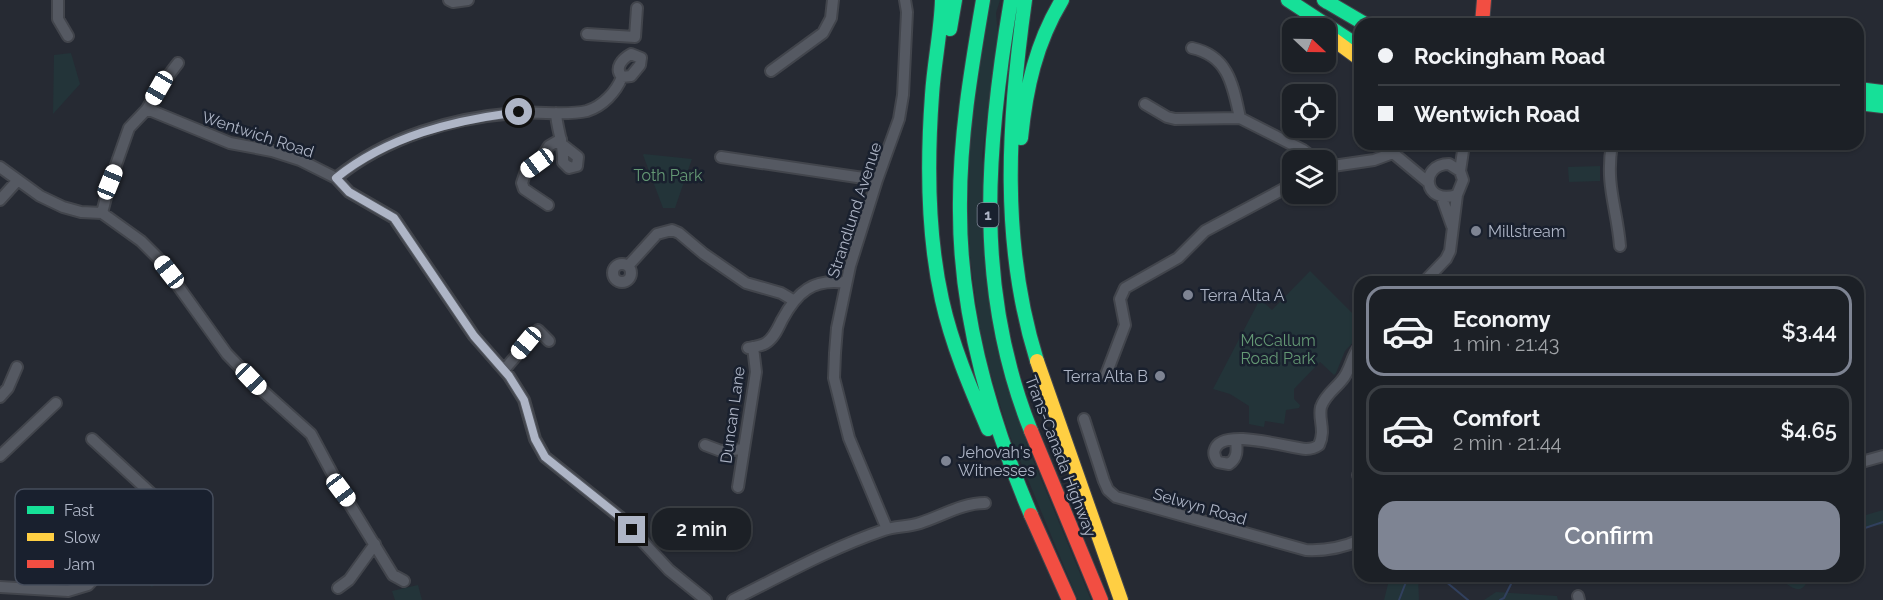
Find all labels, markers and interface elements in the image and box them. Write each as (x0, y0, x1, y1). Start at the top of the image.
north arrow (1282, 18, 1336, 72)
map controls (1282, 18, 1336, 204)
text: Rockingham Road (1414, 43, 1605, 69)
car (142, 68, 176, 108)
button: locate (1282, 84, 1336, 138)
route start (505, 98, 532, 125)
text: Wentwich Road (1414, 101, 1580, 127)
street label: Wentwich Road (199, 107, 316, 162)
street label: Strandlund Avenue (824, 140, 885, 280)
car (517, 145, 557, 181)
button: layers (1282, 150, 1336, 204)
car (95, 162, 125, 202)
park label: Toth Park (634, 166, 703, 185)
road number: 1 (978, 203, 998, 227)
place label: Millstream (1488, 222, 1566, 241)
marker: Millstream (1469, 224, 1483, 238)
car (151, 252, 187, 292)
place label: Terra Alta A (1200, 286, 1285, 305)
marker: Terra Alta A (1181, 288, 1195, 302)
icon: car (1381, 304, 1435, 358)
text: Economy (1453, 306, 1551, 332)
text: $3.44 (1782, 318, 1837, 344)
car (508, 323, 544, 363)
park label: McCallum Road Park (1240, 331, 1316, 368)
text: 1 min · 21:43 (1453, 332, 1559, 356)
car (232, 360, 270, 398)
street label: Duncan Lane (716, 365, 749, 465)
place label: Terra Alta B (1063, 367, 1148, 386)
marker: Terra Alta B (1153, 369, 1167, 383)
street label: Trans-Canada Highway (1021, 373, 1100, 540)
icon: car (1381, 403, 1435, 457)
text: Comfort (1453, 405, 1540, 431)
text: $4.65 (1781, 417, 1837, 443)
text: 2 min · 21:44 (1453, 431, 1561, 455)
place label: Jehovah's Witnesses (958, 443, 1035, 480)
marker: Jehovah's Witnesses (939, 454, 953, 468)
car (323, 470, 359, 510)
street label: Selwyn Road (1151, 484, 1249, 529)
legend (15, 489, 213, 585)
text: Fast (64, 501, 95, 520)
button: Confirm (1378, 501, 1840, 570)
callout: 2 min (653, 509, 752, 551)
route end (618, 516, 645, 543)
text: 2 min (676, 517, 727, 541)
text: Slow (64, 528, 100, 547)
text: Jam (64, 555, 95, 574)

